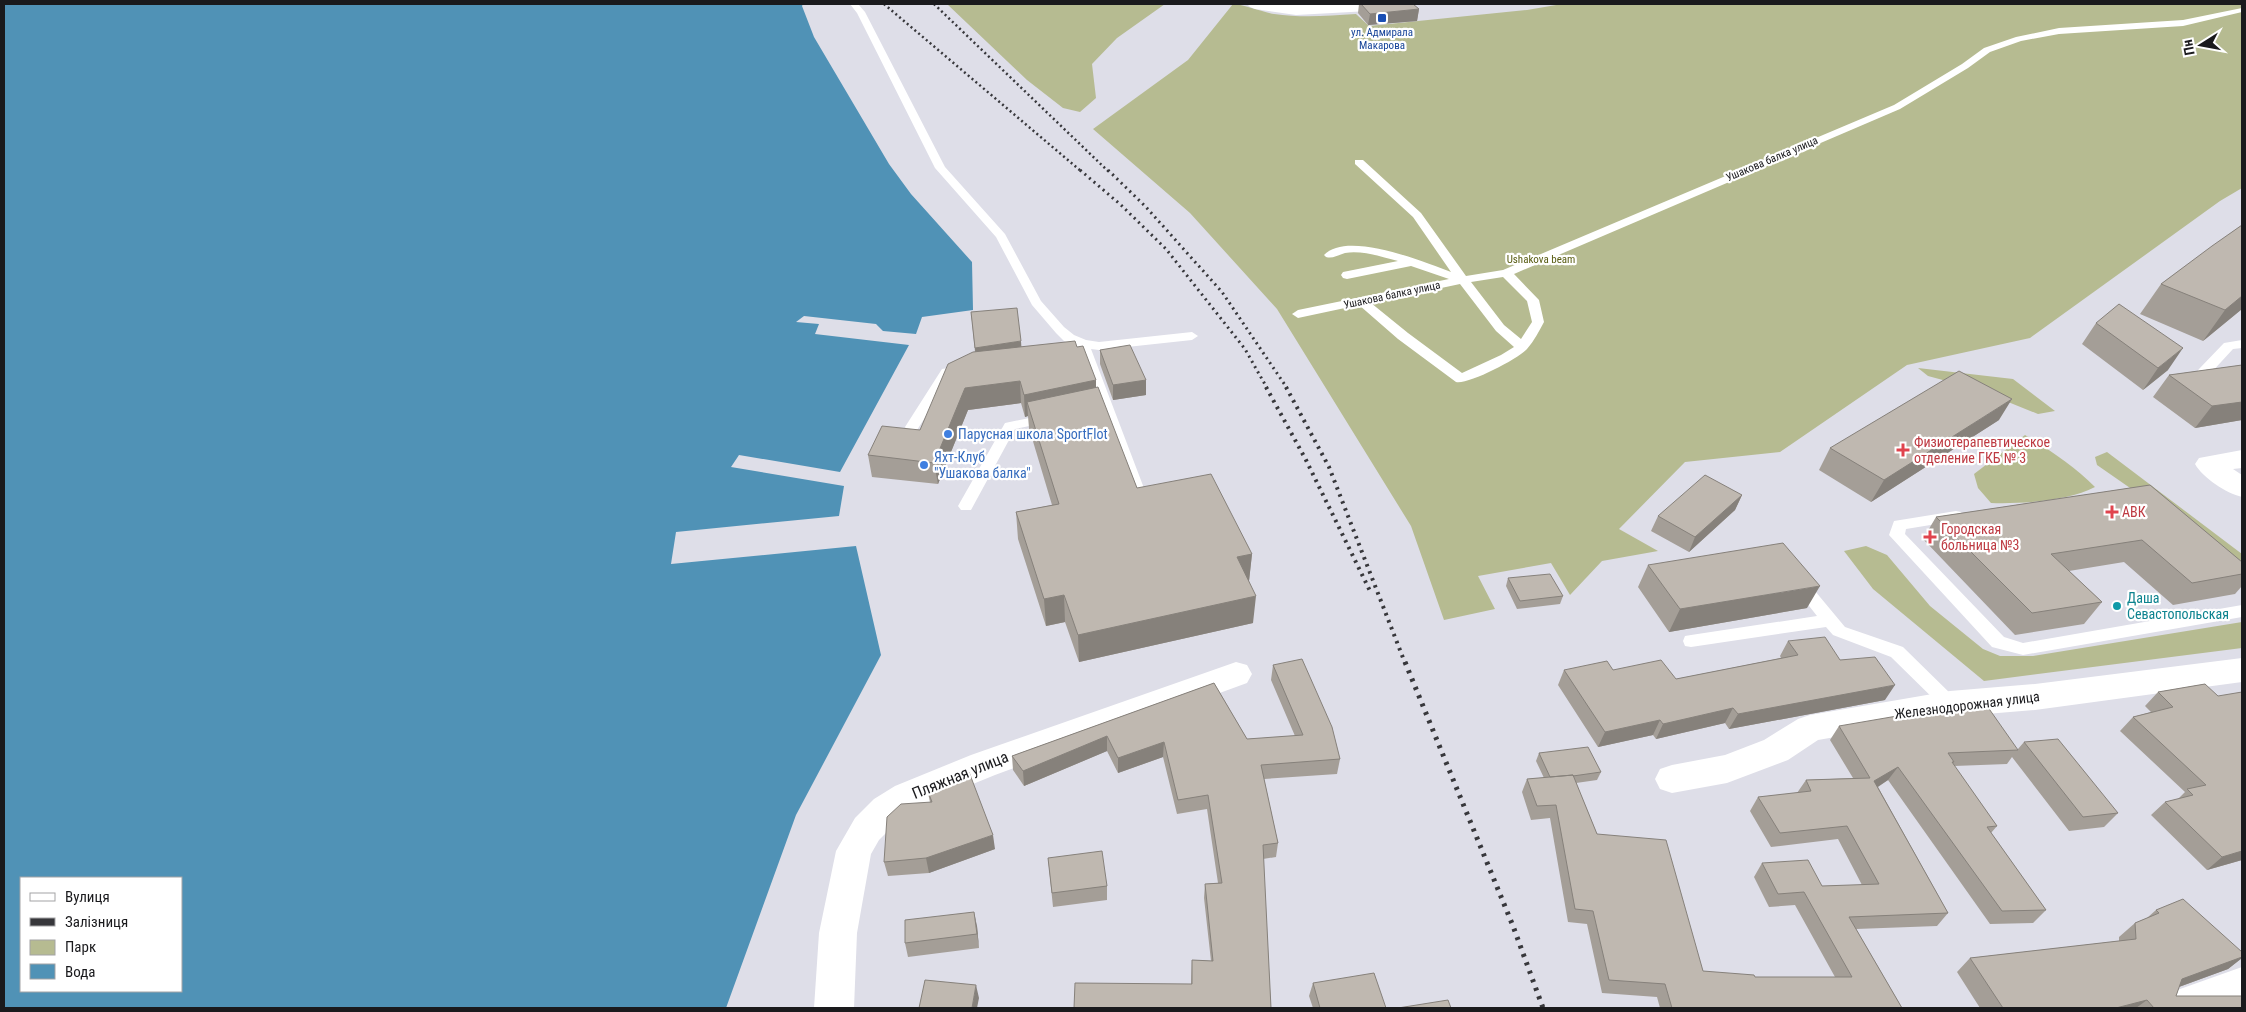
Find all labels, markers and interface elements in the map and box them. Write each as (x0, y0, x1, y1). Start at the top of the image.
marker: ул. Адмирала Макарова (1376, 12, 1388, 24)
north arrow (2176, 20, 2226, 70)
place label: ул. Адмирала Макарова (1351, 26, 1413, 52)
text: Пн (2179, 38, 2198, 57)
street label: Ушакова балка улица (1724, 134, 1820, 184)
park label: Ushakova beam (1507, 253, 1575, 266)
street label: Ушакова балка улица (1343, 278, 1441, 312)
place label: Парусная школа SportFlot (958, 426, 1108, 442)
marker: Парусная школа SportFlot (942, 428, 954, 440)
place label: Физиотерапевтическое отделение ГКБ № 3 (1914, 434, 2051, 466)
marker: Физиотерапевтическое отделение ГКБ № 3 (1896, 443, 1910, 457)
place label: Яхт-Клуб "Ушакова балка" (934, 449, 1031, 481)
marker: Яхт-Клуб "Ушакова балка" (918, 459, 930, 471)
place label: АВК (2122, 504, 2146, 520)
marker: АВК (2106, 506, 2118, 518)
place label: Городская больница №3 (1941, 521, 2019, 553)
marker: Городская больница №3 (1923, 530, 1937, 544)
place label: Даша Севастопольская (2127, 590, 2229, 622)
marker: Даша Севастопольская (2111, 600, 2123, 612)
street label: Железнодорожная улица (1893, 688, 2041, 722)
street label: Пляжная улица (909, 747, 1011, 803)
legend (20, 877, 182, 992)
text: Вулиця (65, 888, 110, 906)
text: Залізниця (65, 913, 128, 931)
text: Парк (65, 938, 96, 956)
text: Вода (65, 963, 95, 981)

